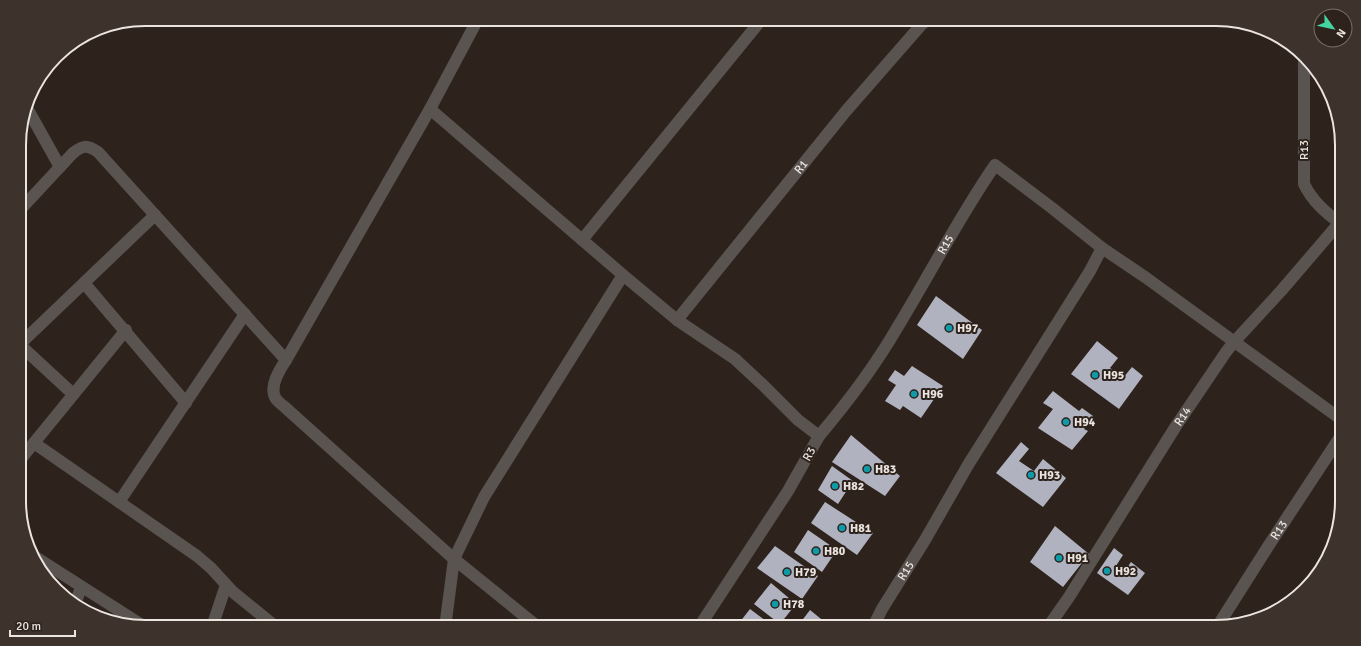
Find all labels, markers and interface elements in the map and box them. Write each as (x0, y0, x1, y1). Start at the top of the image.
north arrow (1313, 8, 1353, 48)
text: N (1333, 26, 1349, 40)
street label: R13 (1297, 140, 1312, 160)
street label: R1 (791, 157, 811, 177)
street label: R15 (934, 232, 958, 257)
place label: H97 (957, 321, 979, 336)
marker: H97 (944, 323, 954, 333)
place label: H95 (1103, 368, 1124, 383)
marker: H95 (1090, 370, 1100, 380)
place label: H96 (922, 387, 944, 402)
marker: H96 (909, 389, 919, 399)
street label: R14 (1171, 404, 1195, 429)
place label: H94 (1074, 415, 1096, 430)
marker: H94 (1061, 417, 1071, 427)
street label: R3 (800, 445, 819, 464)
place label: H83 (875, 462, 896, 477)
marker: H83 (862, 464, 872, 474)
place label: H93 (1039, 468, 1060, 483)
marker: H93 (1026, 470, 1036, 480)
place label: H82 (843, 479, 864, 494)
marker: H82 (830, 481, 840, 491)
street label: R13 (1267, 518, 1291, 543)
place label: H81 (850, 521, 872, 536)
marker: H81 (837, 523, 847, 533)
place label: H80 (824, 544, 846, 559)
marker: H80 (811, 546, 821, 556)
place label: H91 (1067, 551, 1089, 566)
marker: H91 (1054, 553, 1064, 563)
street label: R15 (894, 559, 918, 584)
place label: H92 (1115, 564, 1136, 579)
place label: H79 (795, 565, 817, 580)
marker: H92 (1102, 566, 1112, 576)
marker: H79 (782, 567, 792, 577)
place label: H78 (783, 597, 805, 612)
marker: H78 (770, 599, 780, 609)
scale bar (10, 612, 75, 638)
text: 20 m (16, 619, 41, 634)

